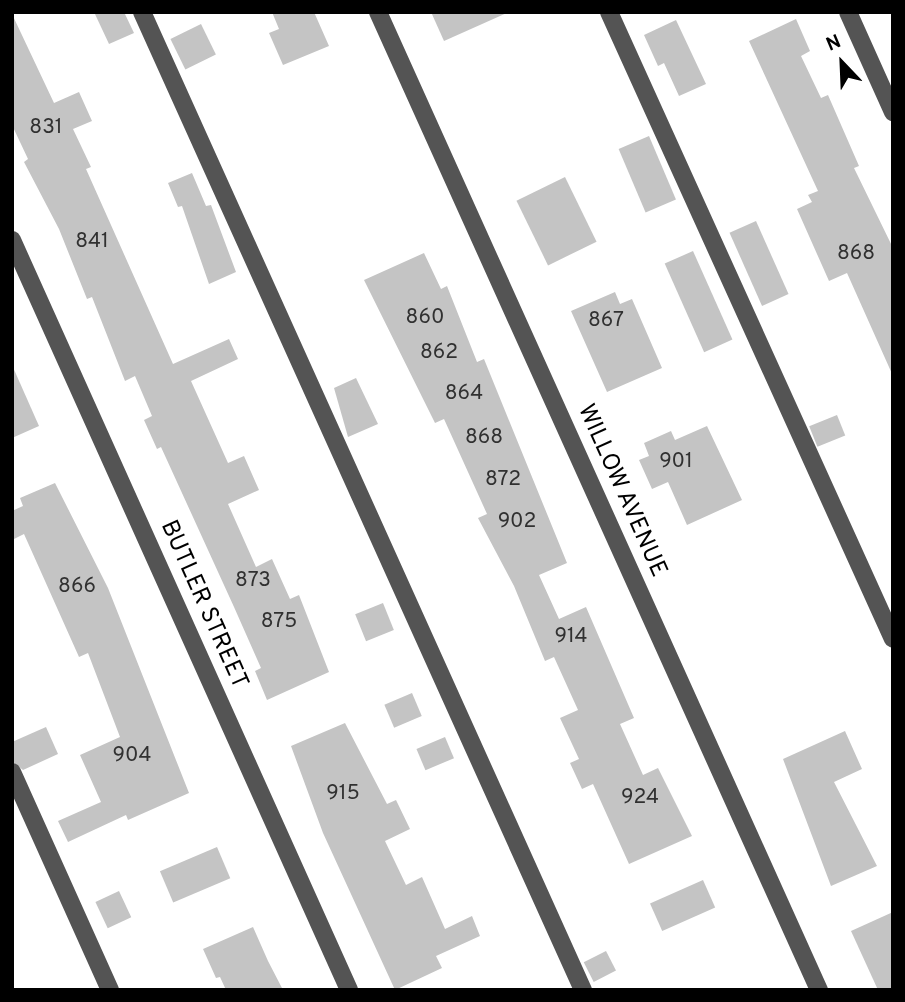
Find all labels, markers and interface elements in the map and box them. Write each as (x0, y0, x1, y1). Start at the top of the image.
north arrow (807, 28, 877, 98)
text: N (823, 30, 845, 57)
house number: 831 (29, 115, 63, 141)
house number: 841 (75, 229, 109, 255)
house number: 868 (837, 241, 875, 267)
house number: 860 (406, 305, 444, 331)
house number: 867 (588, 308, 624, 334)
house number: 862 (420, 340, 458, 366)
house number: 864 (445, 381, 483, 407)
street label: WILLOW AVENUE (570, 400, 672, 582)
house number: 868 (465, 425, 503, 451)
house number: 901 (659, 449, 693, 475)
house number: 872 (485, 467, 521, 493)
house number: 902 (498, 509, 536, 535)
street label: BUTLER STREET (153, 516, 253, 694)
house number: 873 (235, 568, 271, 594)
house number: 866 (58, 574, 96, 600)
house number: 875 (261, 609, 297, 635)
house number: 914 (555, 624, 587, 650)
house number: 904 (113, 743, 151, 769)
house number: 915 (326, 781, 360, 807)
house number: 924 (621, 785, 659, 811)

